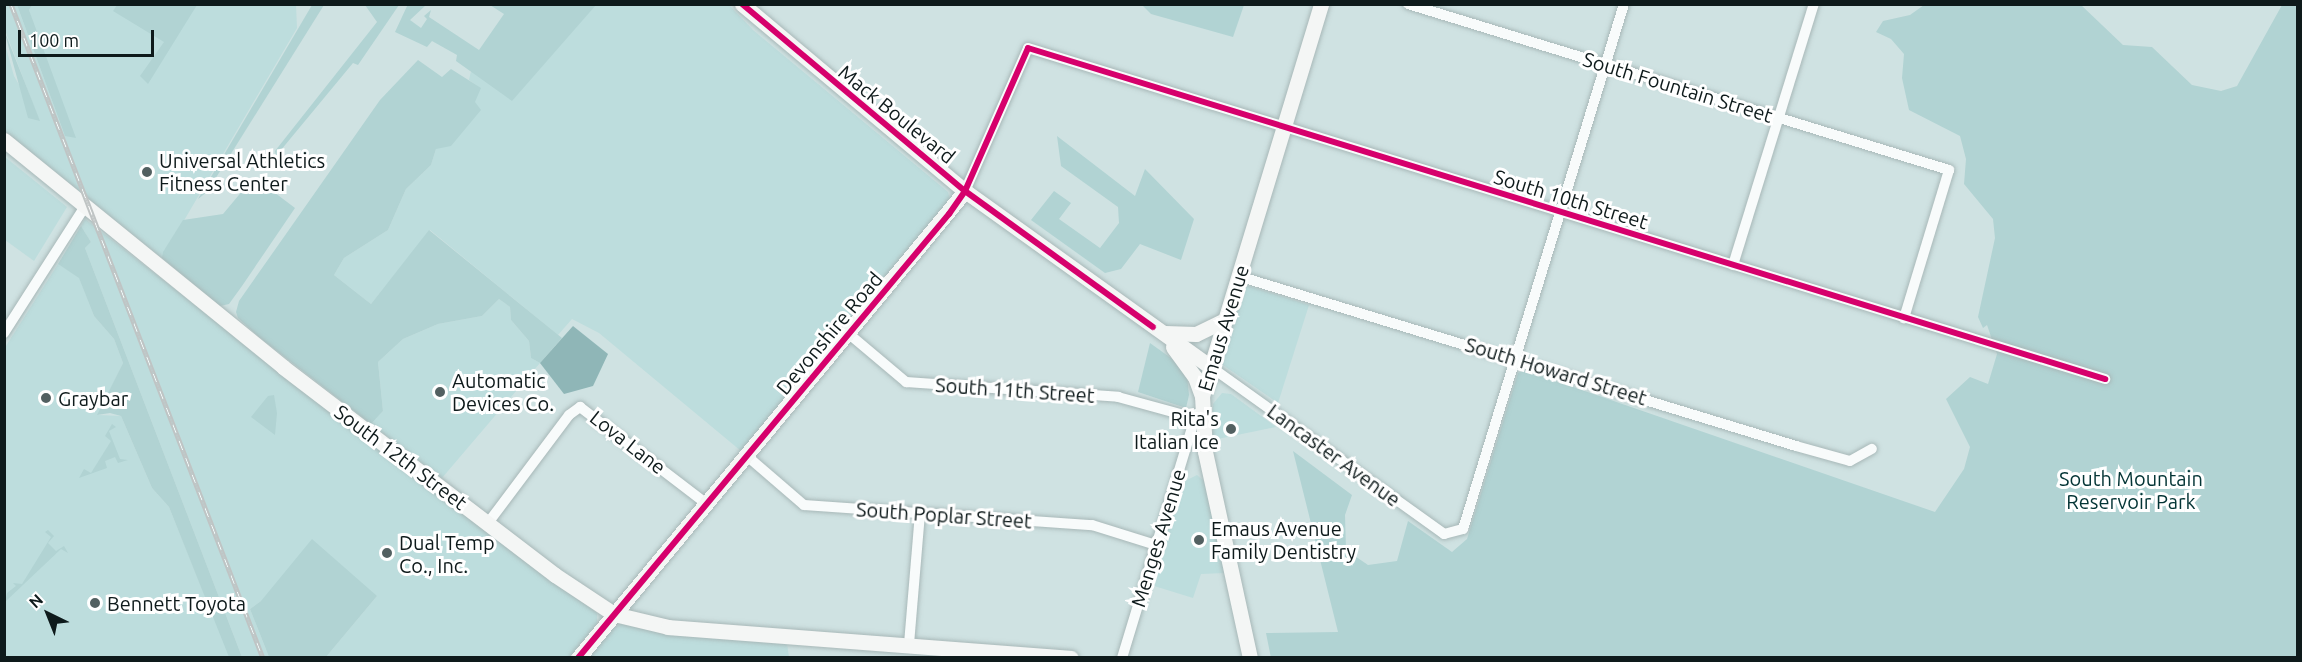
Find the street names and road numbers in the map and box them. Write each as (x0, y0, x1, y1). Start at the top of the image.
street label: South Fountain Street (1580, 47, 1776, 127)
street label: Mack Boulevard (834, 60, 960, 168)
street label: South 10th Street (1491, 164, 1651, 234)
street label: Emaus Avenue (1192, 262, 1254, 394)
street label: Devonshire Road (771, 267, 887, 399)
street label: South Howard Street (1462, 332, 1650, 410)
street label: South 11th Street (934, 372, 1096, 408)
street label: South 12th Street (330, 399, 472, 515)
street label: Lancaster Avenue (1263, 399, 1405, 511)
street label: Lova Lane (585, 405, 671, 479)
street label: Menges Avenue (1126, 466, 1190, 610)
street label: South Poplar Street (855, 497, 1033, 533)

